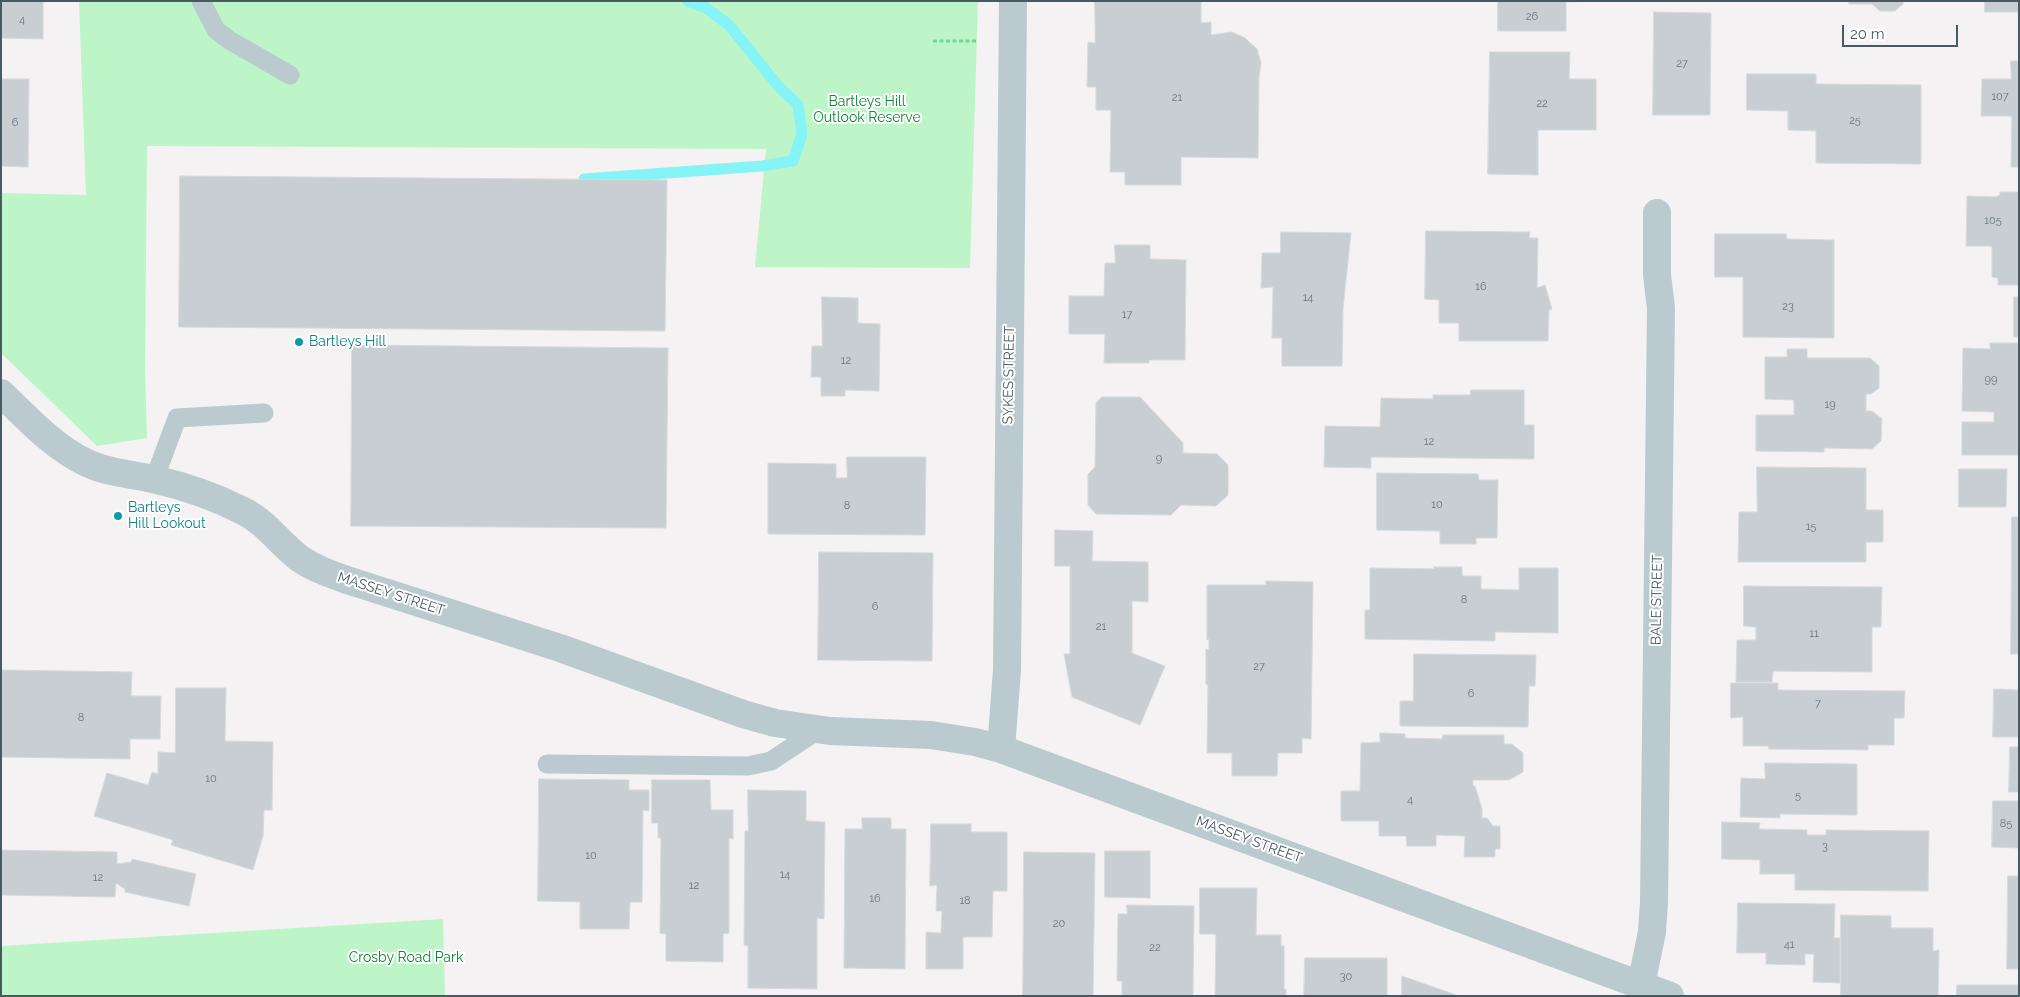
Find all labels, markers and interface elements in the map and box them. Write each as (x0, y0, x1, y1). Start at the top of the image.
house number: 26 (1526, 10, 1538, 24)
house number: 4 (19, 13, 25, 27)
scale bar (1845, 15, 1961, 47)
text: 20 m (1850, 25, 1885, 43)
house number: 27 (1676, 57, 1688, 71)
house number: 107 (1991, 90, 2009, 104)
house number: 21 (1172, 91, 1182, 105)
park label: Bartleys Hill Outlook Reserve (813, 94, 921, 126)
house number: 22 (1536, 97, 1548, 111)
house number: 25 (1849, 114, 1861, 128)
house number: 6 (12, 116, 18, 130)
house number: 105 (1984, 214, 2002, 228)
house number: 16 (1475, 280, 1487, 294)
house number: 14 (1303, 291, 1313, 305)
house number: 23 (1782, 300, 1794, 314)
house number: 17 (1122, 308, 1132, 322)
street label: SYKES STREET (1000, 326, 1018, 424)
place label: Bartleys Hill (309, 334, 386, 350)
marker: Bartleys Hill (293, 336, 305, 348)
house number: 12 (841, 354, 851, 368)
house number: 99 (1985, 373, 1997, 387)
house number: 19 (1824, 398, 1836, 412)
house number: 12 (1424, 435, 1434, 449)
house number: 9 (1156, 452, 1162, 466)
house number: 10 (1431, 498, 1443, 512)
house number: 8 (844, 499, 850, 513)
place label: Bartleys Hill Lookout (128, 500, 206, 532)
marker: Bartleys Hill Lookout (112, 510, 124, 522)
house number: 15 (1806, 520, 1816, 534)
street label: BALE STREET (1648, 555, 1666, 645)
street label: MASSEY STREET (335, 569, 447, 619)
house number: 8 (1461, 593, 1467, 607)
house number: 6 (872, 600, 878, 614)
house number: 21 (1096, 620, 1106, 634)
house number: 11 (1809, 627, 1819, 641)
house number: 27 (1253, 660, 1265, 674)
house number: 6 (1468, 687, 1474, 701)
house number: 7 (1815, 697, 1821, 711)
house number: 8 (78, 711, 84, 725)
house number: 10 (205, 772, 217, 786)
house number: 5 (1795, 789, 1801, 803)
house number: 4 (1407, 793, 1413, 807)
street label: MASSEY STREET (1194, 813, 1304, 867)
house number: 85 (2000, 817, 2012, 831)
house number: 3 (1822, 840, 1828, 854)
house number: 10 (585, 849, 597, 863)
house number: 14 (780, 868, 790, 882)
house number: 12 (93, 871, 103, 885)
house number: 12 (689, 879, 699, 893)
house number: 16 (869, 892, 881, 906)
house number: 18 (959, 894, 971, 908)
house number: 20 (1053, 917, 1065, 931)
house number: 41 (1784, 938, 1794, 952)
house number: 22 (1149, 941, 1161, 955)
park label: Crosby Road Park (349, 950, 463, 966)
house number: 30 (1340, 970, 1352, 984)

